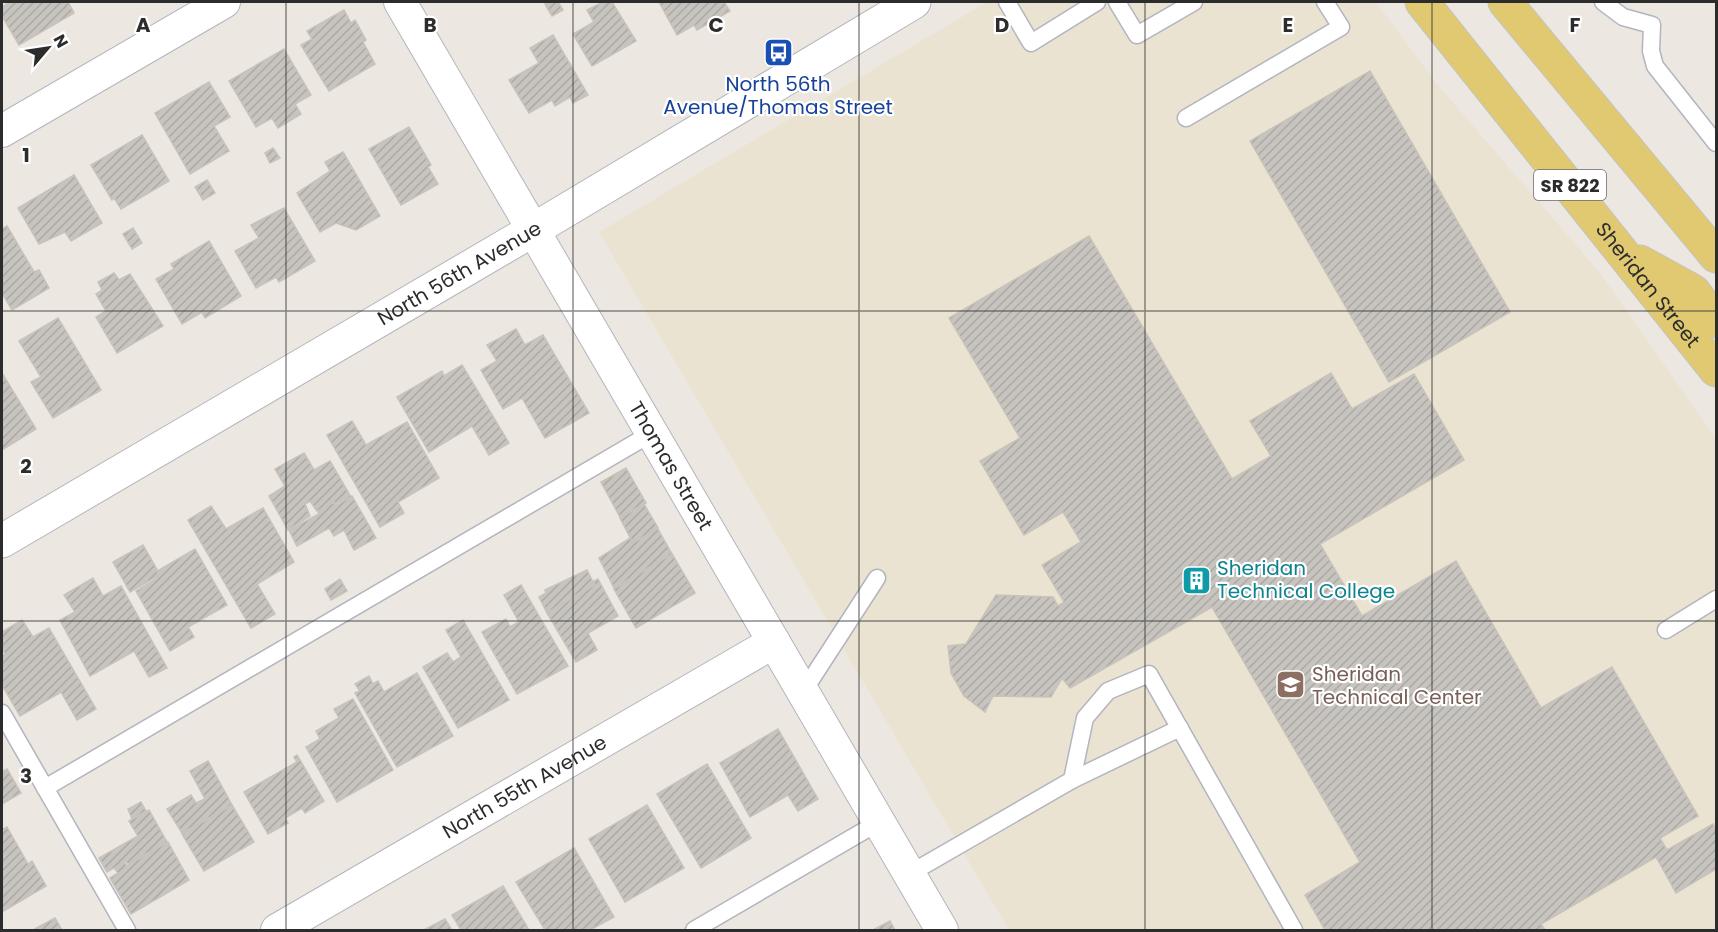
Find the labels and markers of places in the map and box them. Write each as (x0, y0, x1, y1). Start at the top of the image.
bus stop icon: North 56th Avenue/Thomas Street (762, 37, 794, 69)
place label: North 56th Avenue/Thomas Street (663, 70, 893, 121)
place label: Sheridan Technical College (1217, 554, 1395, 605)
building icon: Sheridan Technical College (1180, 564, 1212, 596)
place label: Sheridan Technical Center (1312, 660, 1482, 711)
school or university icon: Sheridan Technical Center (1275, 669, 1307, 701)

